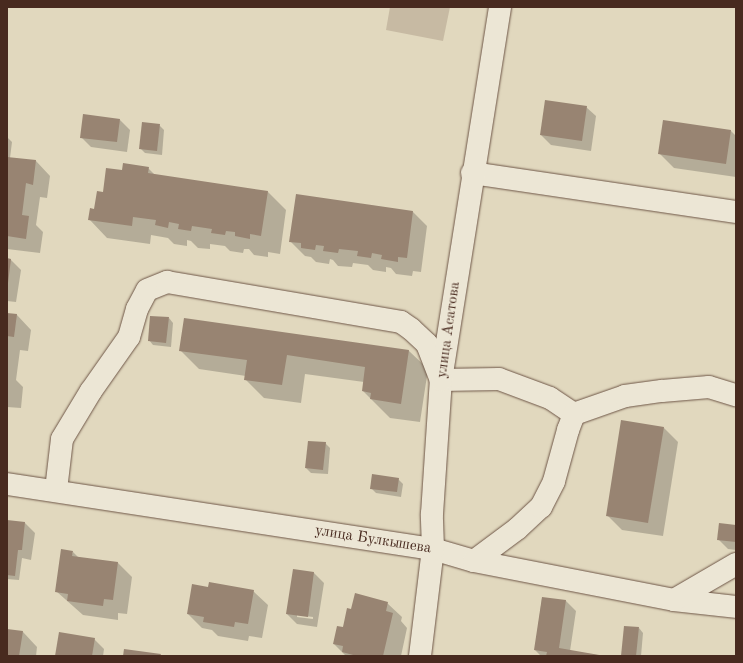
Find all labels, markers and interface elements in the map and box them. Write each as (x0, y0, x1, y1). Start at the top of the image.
street label: улица Асатова (433, 281, 465, 379)
street label: улица Булкышева (314, 522, 432, 558)

